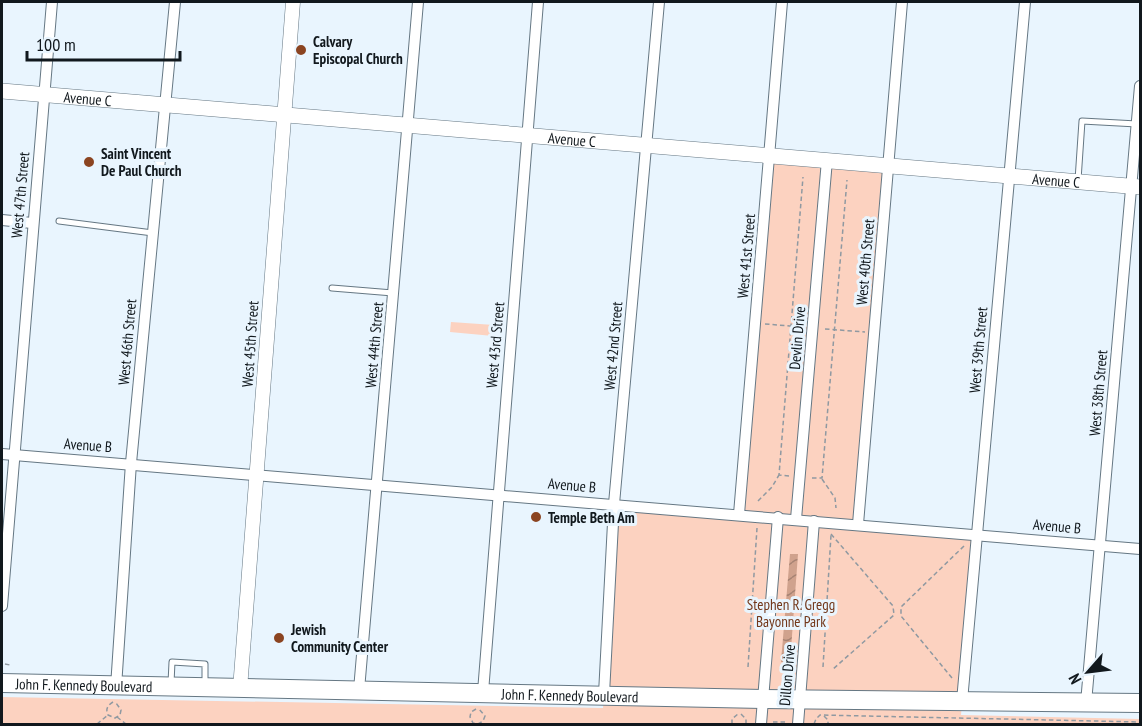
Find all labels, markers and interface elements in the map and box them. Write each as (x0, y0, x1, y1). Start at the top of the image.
scale bar (27, 24, 180, 62)
place label: Calvary Episcopal Church (313, 32, 403, 68)
text: 100 m (36, 33, 76, 56)
marker: Calvary Episcopal Church (294, 43, 308, 57)
street label: Avenue C (63, 87, 113, 110)
street label: Avenue C (547, 128, 597, 151)
place label: Saint Vincent De Paul Church (101, 144, 182, 180)
street label: West 47th Street (7, 151, 33, 239)
marker: Saint Vincent De Paul Church (82, 155, 96, 169)
street label: Avenue C (1032, 168, 1081, 191)
street label: West 41st Street (733, 213, 759, 299)
street label: West 40th Street (852, 218, 878, 306)
street label: West 46th Street (114, 298, 140, 386)
street label: West 45th Street (238, 300, 262, 388)
street label: West 44th Street (361, 301, 387, 389)
street label: West 43rd Street (482, 301, 508, 389)
street label: West 42nd Street (600, 301, 626, 391)
street label: Devlin Drive (785, 306, 809, 370)
street label: West 39th Street (965, 306, 991, 394)
street label: West 38th Street (1085, 349, 1111, 437)
street label: Avenue B (63, 434, 113, 456)
street label: Avenue B (547, 473, 597, 497)
place label: Temple Beth Am (548, 508, 635, 527)
marker: Temple Beth Am (529, 510, 543, 524)
street label: Avenue B (1032, 514, 1082, 538)
park label: Stephen R. Gregg Bayonne Park (747, 595, 835, 631)
place label: Jewish Community Center (290, 620, 389, 656)
marker: Jewish Community Center (272, 631, 286, 645)
north arrow (1058, 642, 1118, 702)
street label: Dillon Drive (775, 643, 799, 707)
text: N (1064, 671, 1086, 688)
street label: John F. Kennedy Boulevard (14, 674, 153, 696)
street label: John F. Kennedy Boulevard (500, 684, 639, 706)

